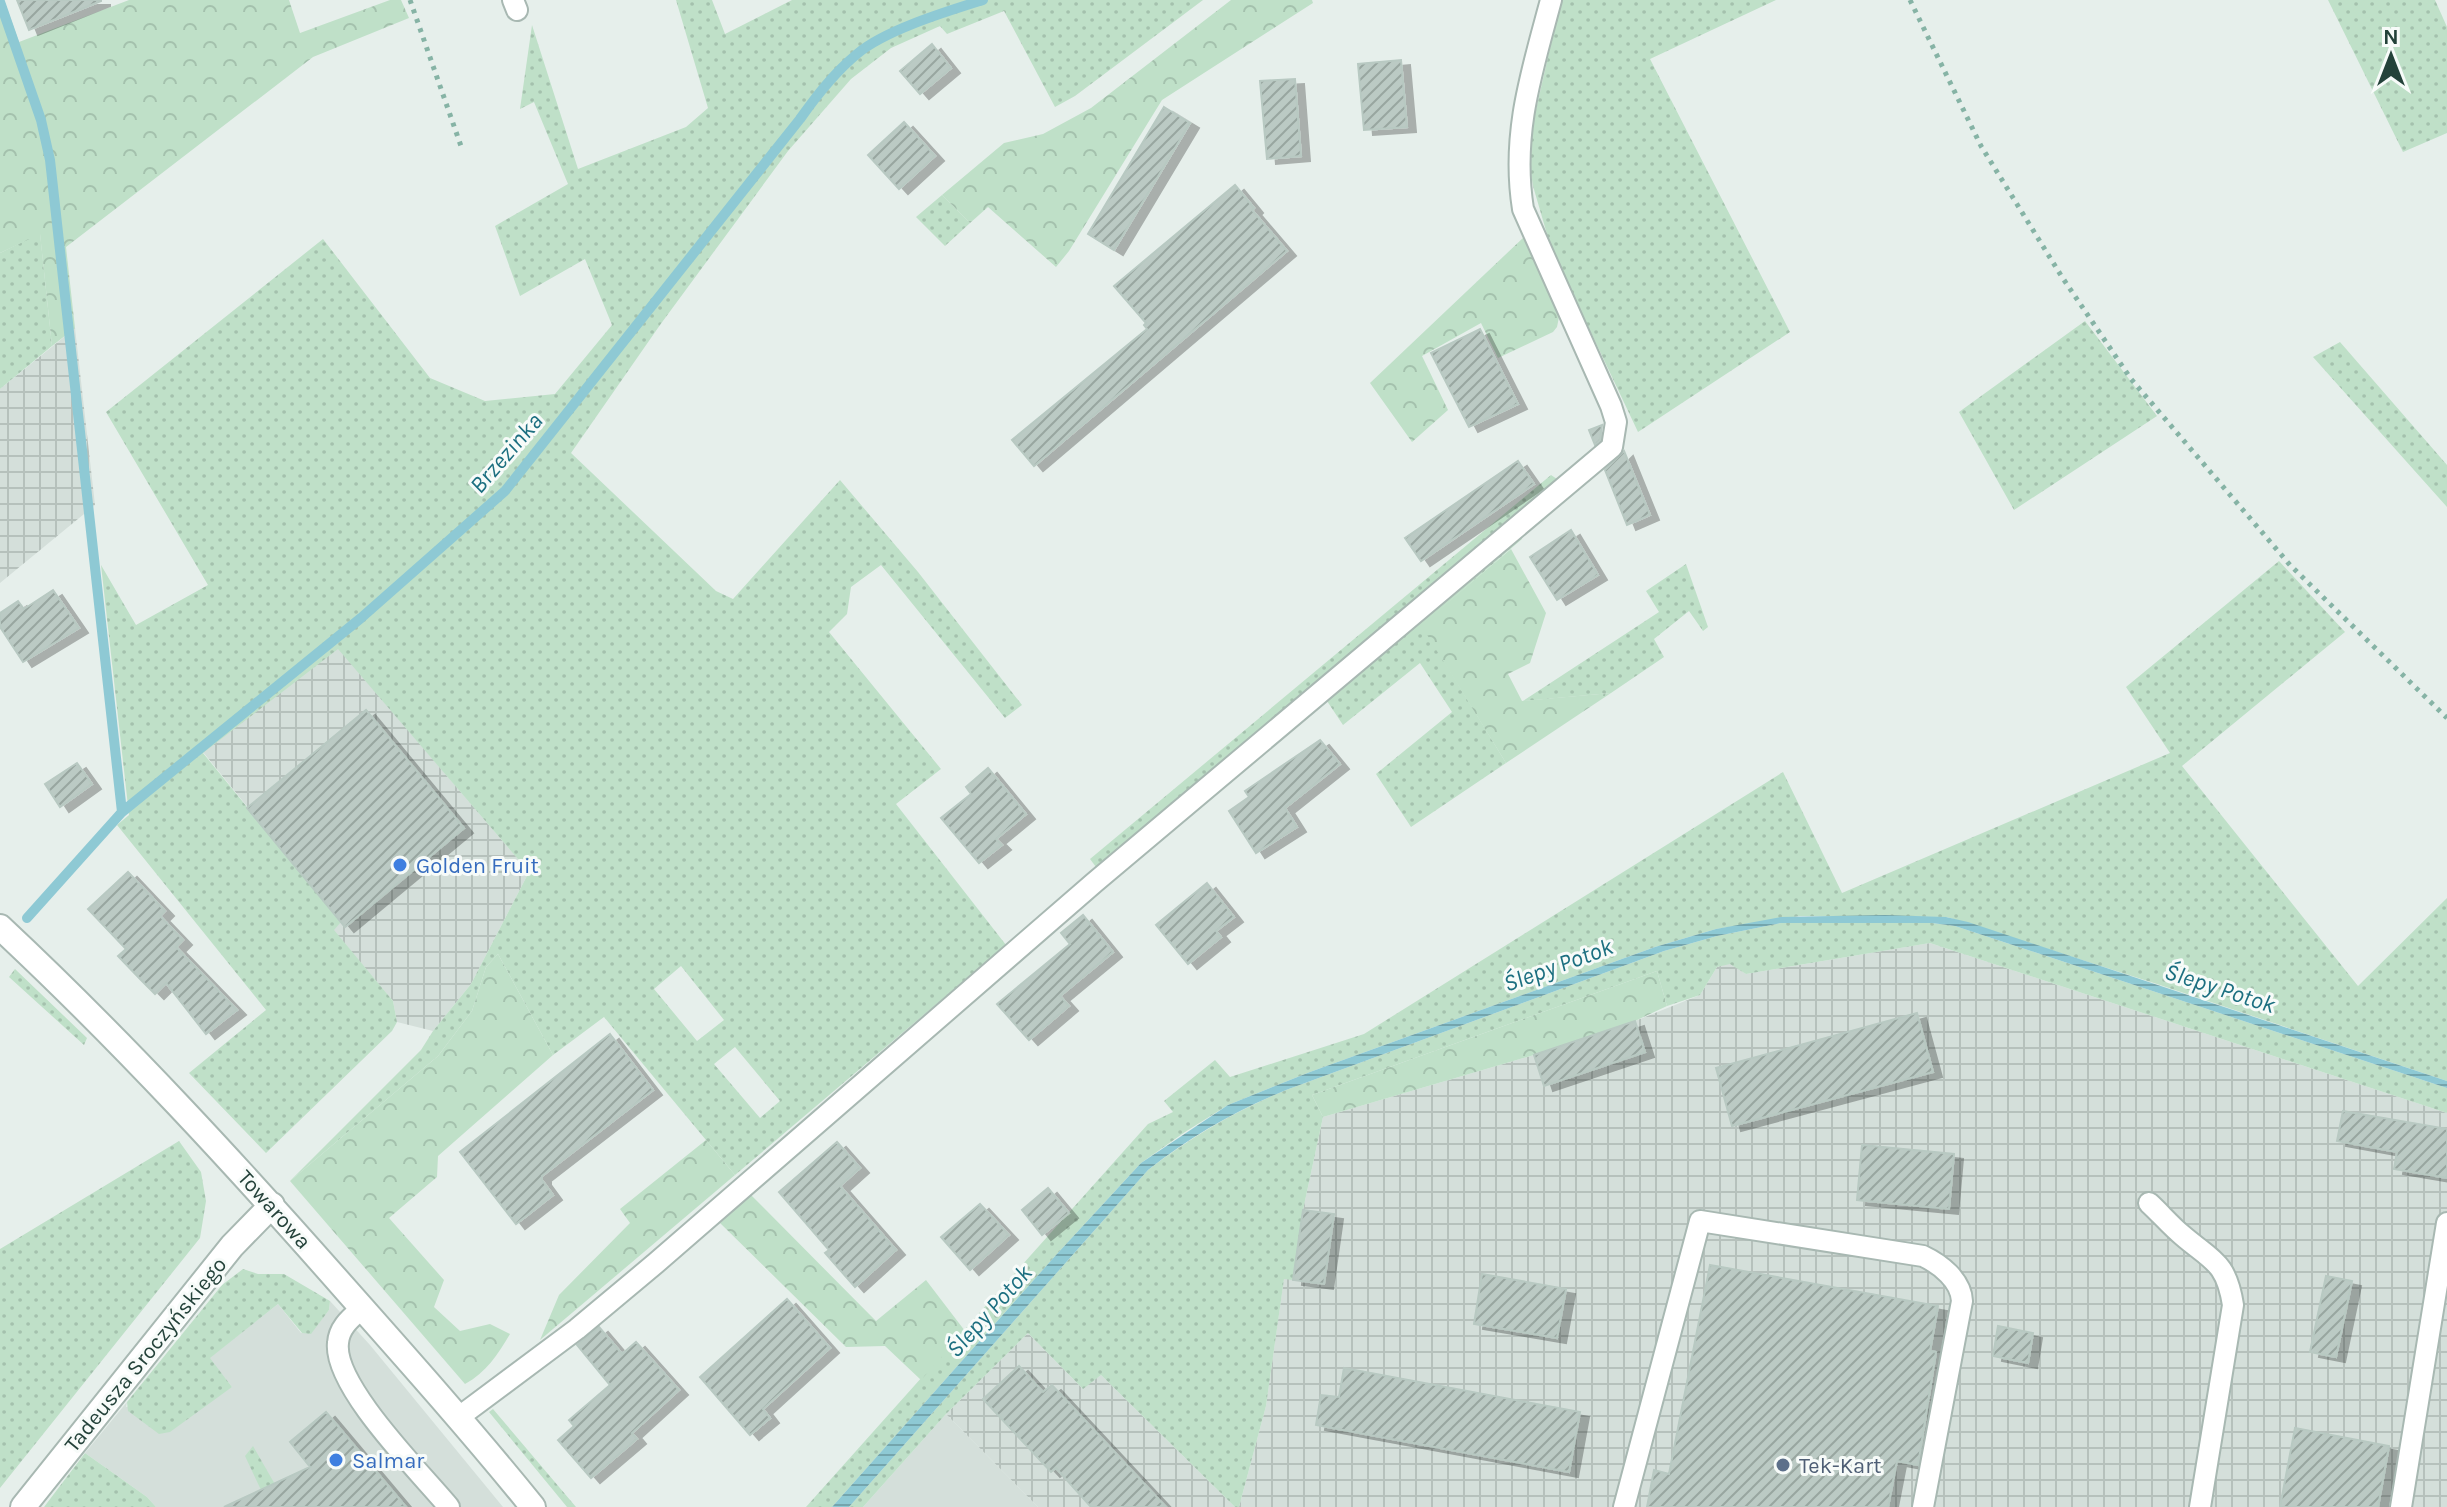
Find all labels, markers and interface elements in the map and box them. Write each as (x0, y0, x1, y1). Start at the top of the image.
north arrow (2351, 16, 2431, 96)
text: N (2383, 24, 2399, 50)
water label: Brzezinka (464, 407, 548, 499)
place label: Golden Fruit (416, 853, 539, 879)
marker: Golden Fruit (391, 856, 409, 874)
water label: Ślepy Potok (1499, 932, 1617, 998)
water label: Ślepy Potok (2161, 957, 2280, 1019)
street label: Towarowa (232, 1165, 316, 1255)
street label: Tadeusza Sroczyńskiego (59, 1252, 232, 1457)
water label: Ślepy Potok (940, 1258, 1038, 1363)
place label: Salmar (352, 1448, 424, 1474)
marker: Salmar (327, 1451, 345, 1469)
place label: Tek-Kart (1799, 1453, 1881, 1479)
marker: Tek-Kart (1774, 1456, 1792, 1474)

